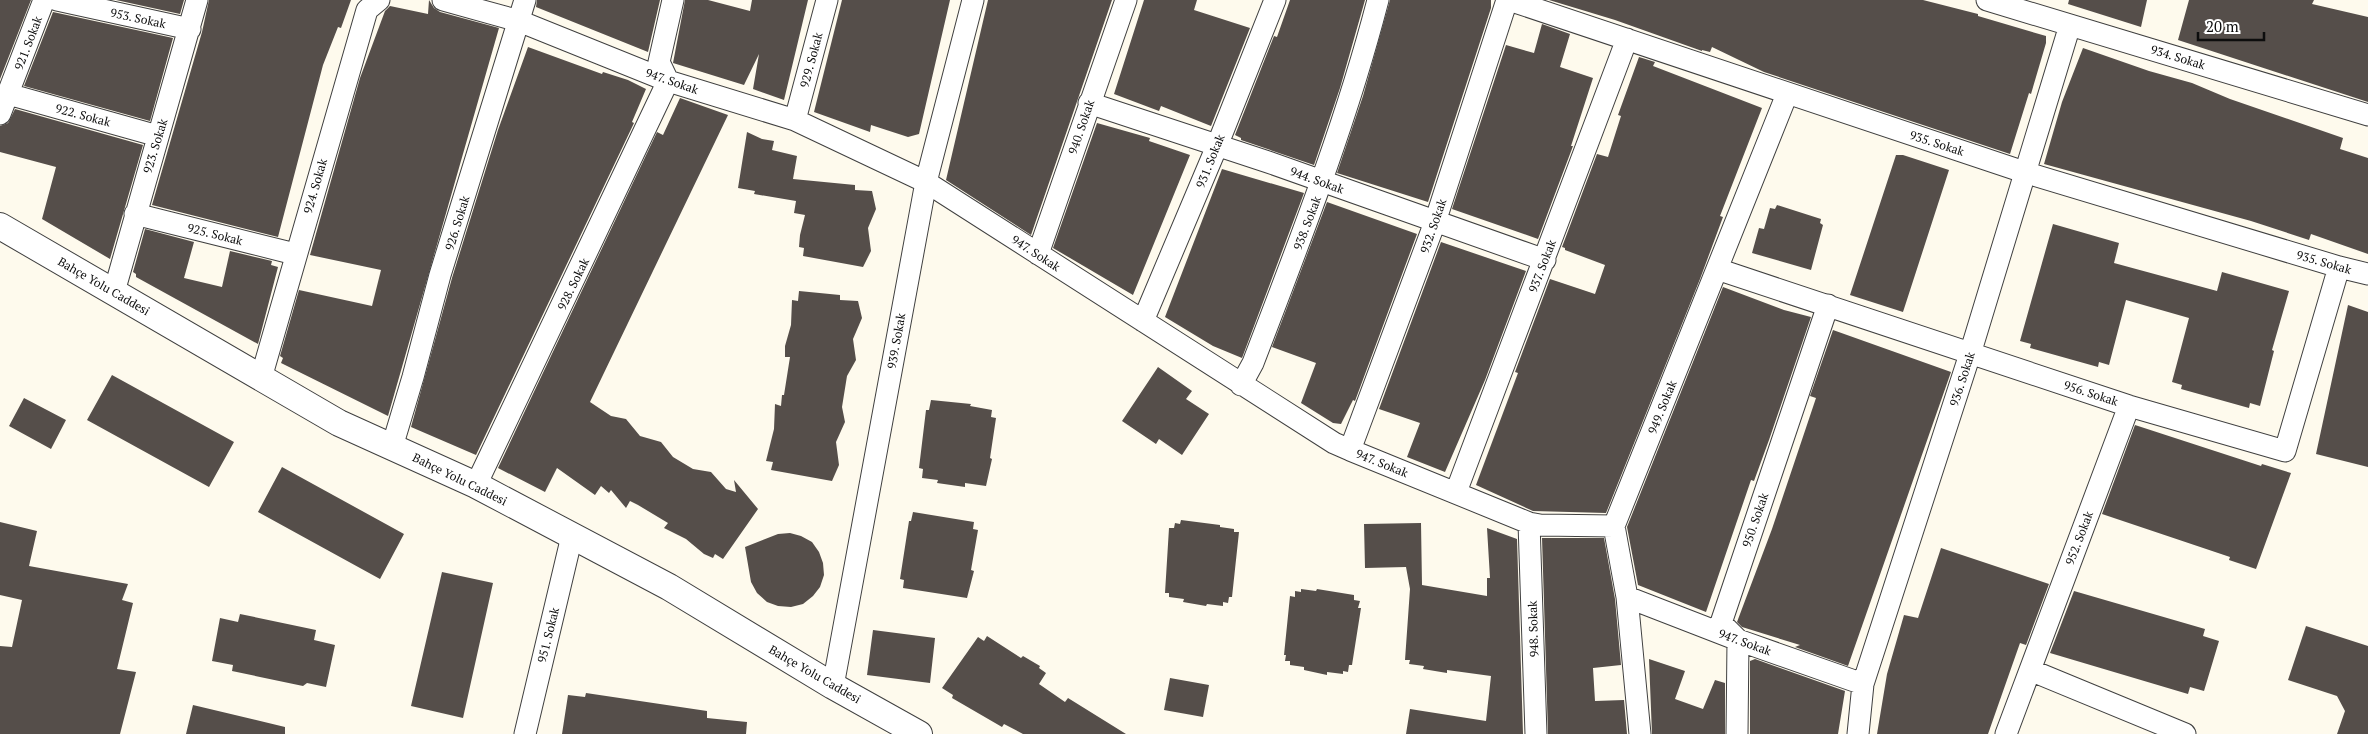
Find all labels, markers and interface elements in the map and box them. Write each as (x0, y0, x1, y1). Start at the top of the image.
street label: 953. Sokak (109, 5, 168, 31)
scale bar (2198, 10, 2264, 42)
street label: 921. Sokak (11, 13, 45, 72)
text: 20 m (2206, 16, 2239, 36)
street label: 929. Sokak (796, 30, 826, 89)
street label: 934. Sokak (2149, 42, 2208, 73)
street label: 947. Sokak (643, 65, 701, 97)
street label: 940. Sokak (1065, 97, 1098, 156)
street label: 922. Sokak (54, 100, 113, 130)
street label: 923. Sokak (140, 116, 171, 175)
street label: 935. Sokak (1908, 127, 1967, 159)
street label: 931. Sokak (1192, 131, 1228, 190)
street label: 924. Sokak (300, 156, 330, 215)
street label: 944. Sokak (1288, 163, 1347, 197)
street label: 926. Sokak (442, 193, 473, 252)
street label: 938. Sokak (1290, 193, 1324, 252)
street label: 932. Sokak (1417, 196, 1450, 255)
street label: 925. Sokak (186, 220, 245, 248)
street label: 947. Sokak (1009, 232, 1064, 275)
street label: 937. Sokak (1525, 237, 1559, 294)
street label: 935. Sokak (2295, 247, 2354, 277)
street label: Bahçe Yolu Caddesi (55, 254, 153, 319)
street label: 928. Sokak (554, 255, 592, 313)
street label: 939. Sokak (884, 311, 908, 370)
street label: 936. Sokak (1946, 349, 1978, 408)
street label: 949. Sokak (1644, 377, 1680, 436)
street label: 956. Sokak (2062, 377, 2121, 409)
street label: 947. Sokak (1354, 446, 1411, 481)
street label: Bahçe Yolu Caddesi (410, 450, 510, 509)
street label: 950. Sokak (1739, 490, 1772, 549)
street label: 952. Sokak (2062, 508, 2096, 567)
street label: 948. Sokak (1524, 600, 1541, 657)
street label: 951. Sokak (534, 605, 562, 664)
street label: 947. Sokak (1716, 625, 1774, 659)
street label: Bahçe Yolu Caddesi (766, 642, 864, 707)

